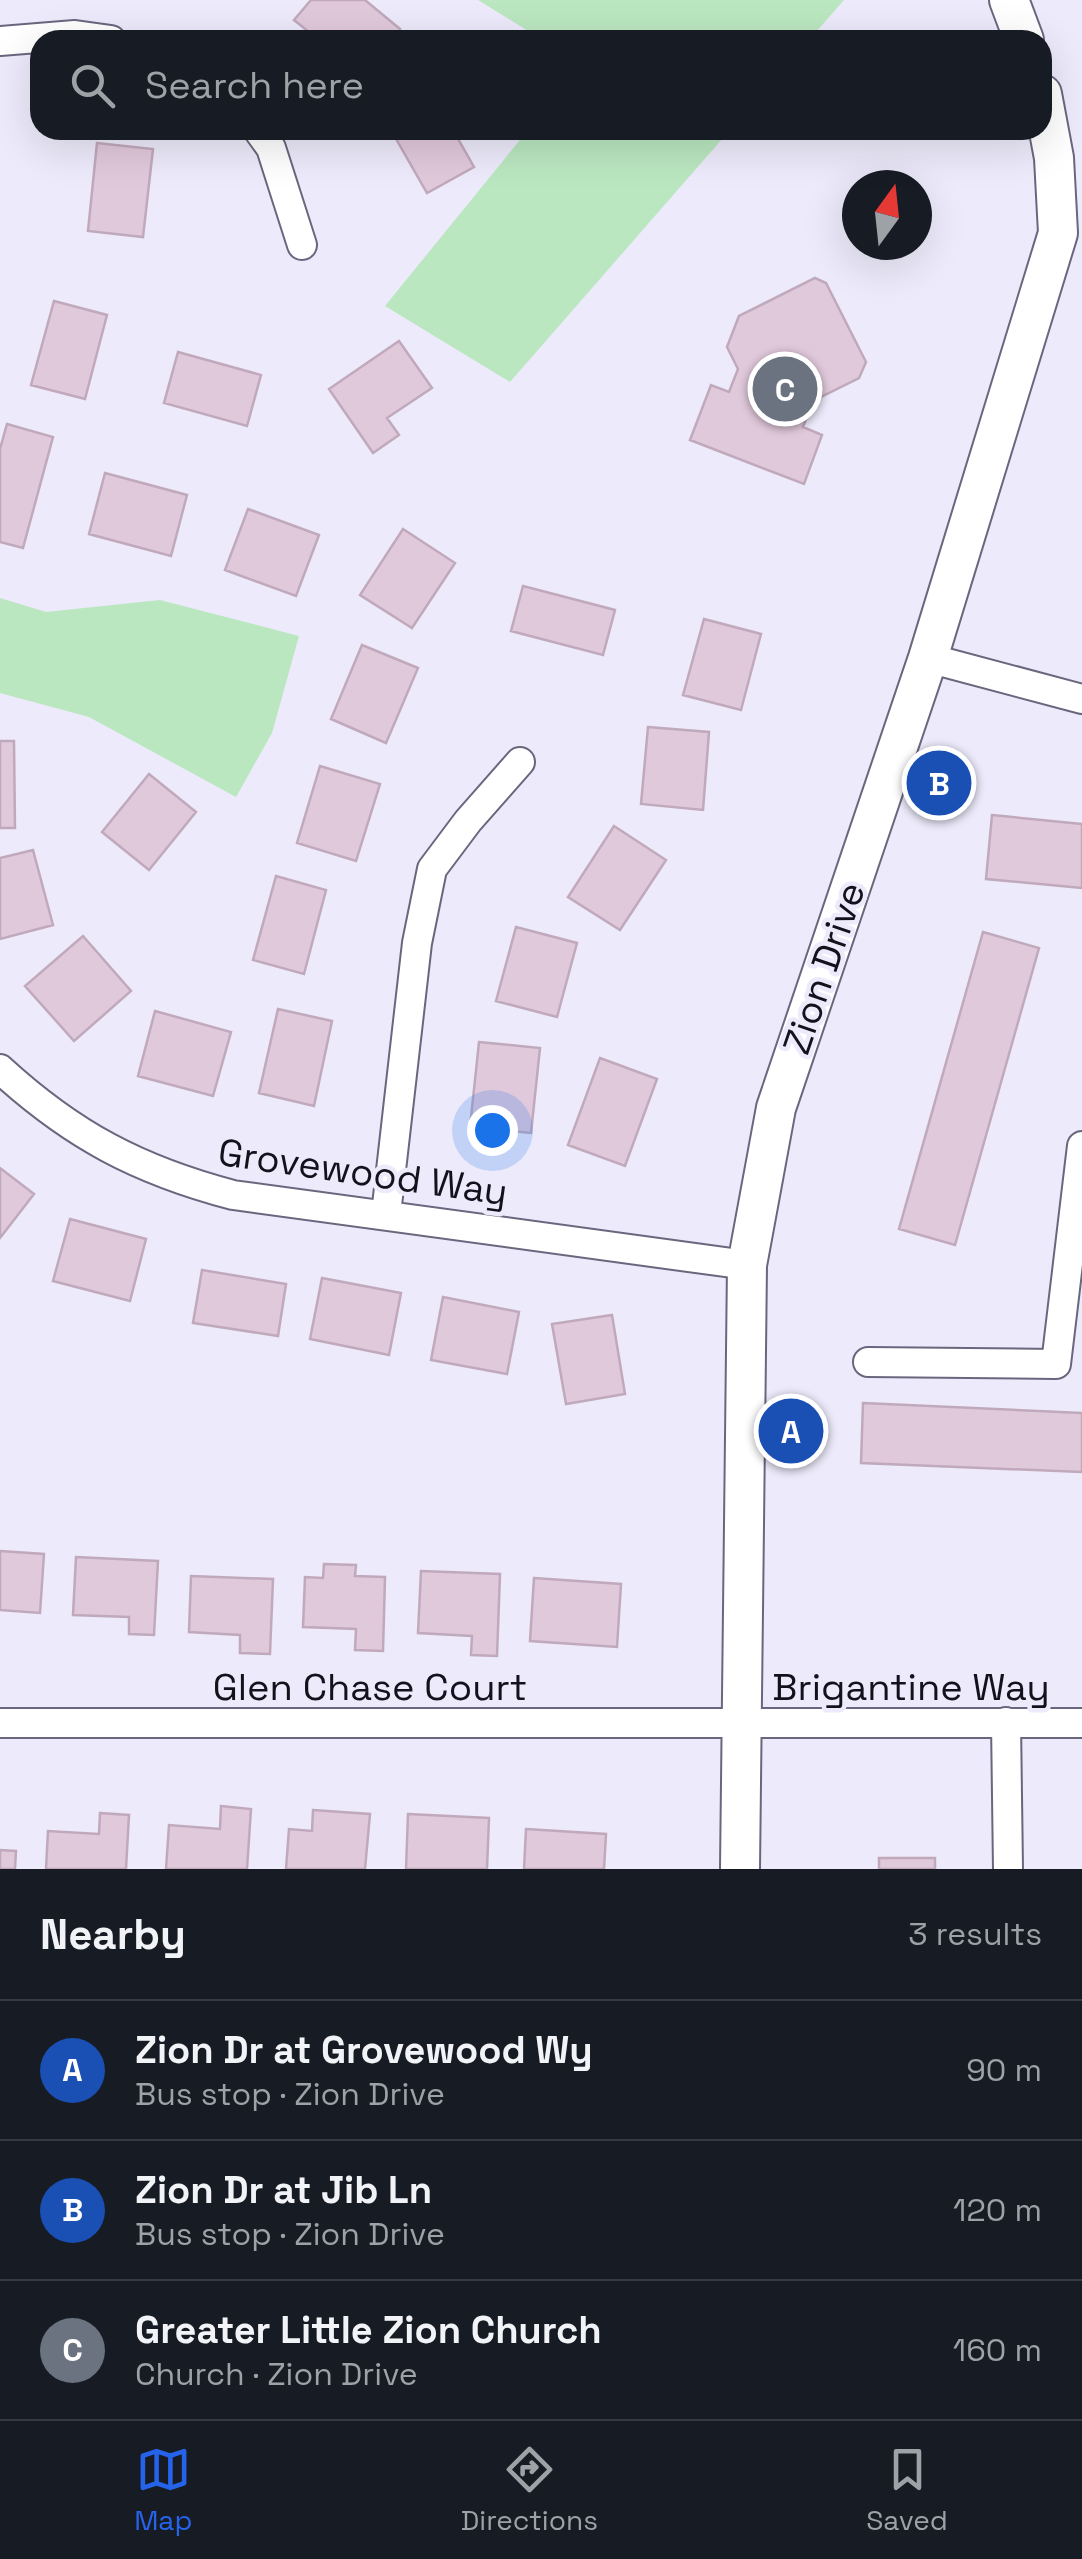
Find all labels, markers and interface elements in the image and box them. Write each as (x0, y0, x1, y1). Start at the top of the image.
search box (30, 30, 1052, 140)
icon: search (65, 58, 120, 113)
text: Search here (145, 61, 364, 109)
north arrow (842, 170, 932, 260)
pin: C (752, 352, 818, 426)
pin: B (906, 746, 972, 820)
street label: Zion Drive (772, 876, 876, 1060)
your location (467, 1105, 518, 1156)
street label: Grovewood Way (215, 1128, 511, 1216)
pin: A (758, 1394, 824, 1468)
street label: Glen Chase Court (213, 1663, 527, 1711)
street label: Brigantine Way (772, 1663, 1050, 1711)
text: Nearby (40, 1908, 186, 1961)
text: 3 results (908, 1914, 1042, 1954)
text: Zion Dr at Grovewood Wy (135, 2026, 593, 2074)
text: A (62, 2050, 83, 2090)
text: 90 m (966, 2050, 1042, 2090)
text: Bus stop · Zion Drive (135, 2074, 445, 2114)
text: Zion Dr at Jib Ln (135, 2166, 432, 2214)
text: B (62, 2190, 83, 2230)
text: 120 m (953, 2190, 1042, 2230)
text: Bus stop · Zion Drive (135, 2214, 445, 2254)
text: Greater Little Zion Church (135, 2306, 602, 2354)
text: C (62, 2330, 83, 2370)
text: 160 m (953, 2330, 1042, 2370)
text: Church · Zion Drive (135, 2354, 418, 2394)
tab: Map (134, 2442, 192, 2538)
tab: Directions (461, 2442, 598, 2538)
tab: Saved (866, 2442, 948, 2538)

